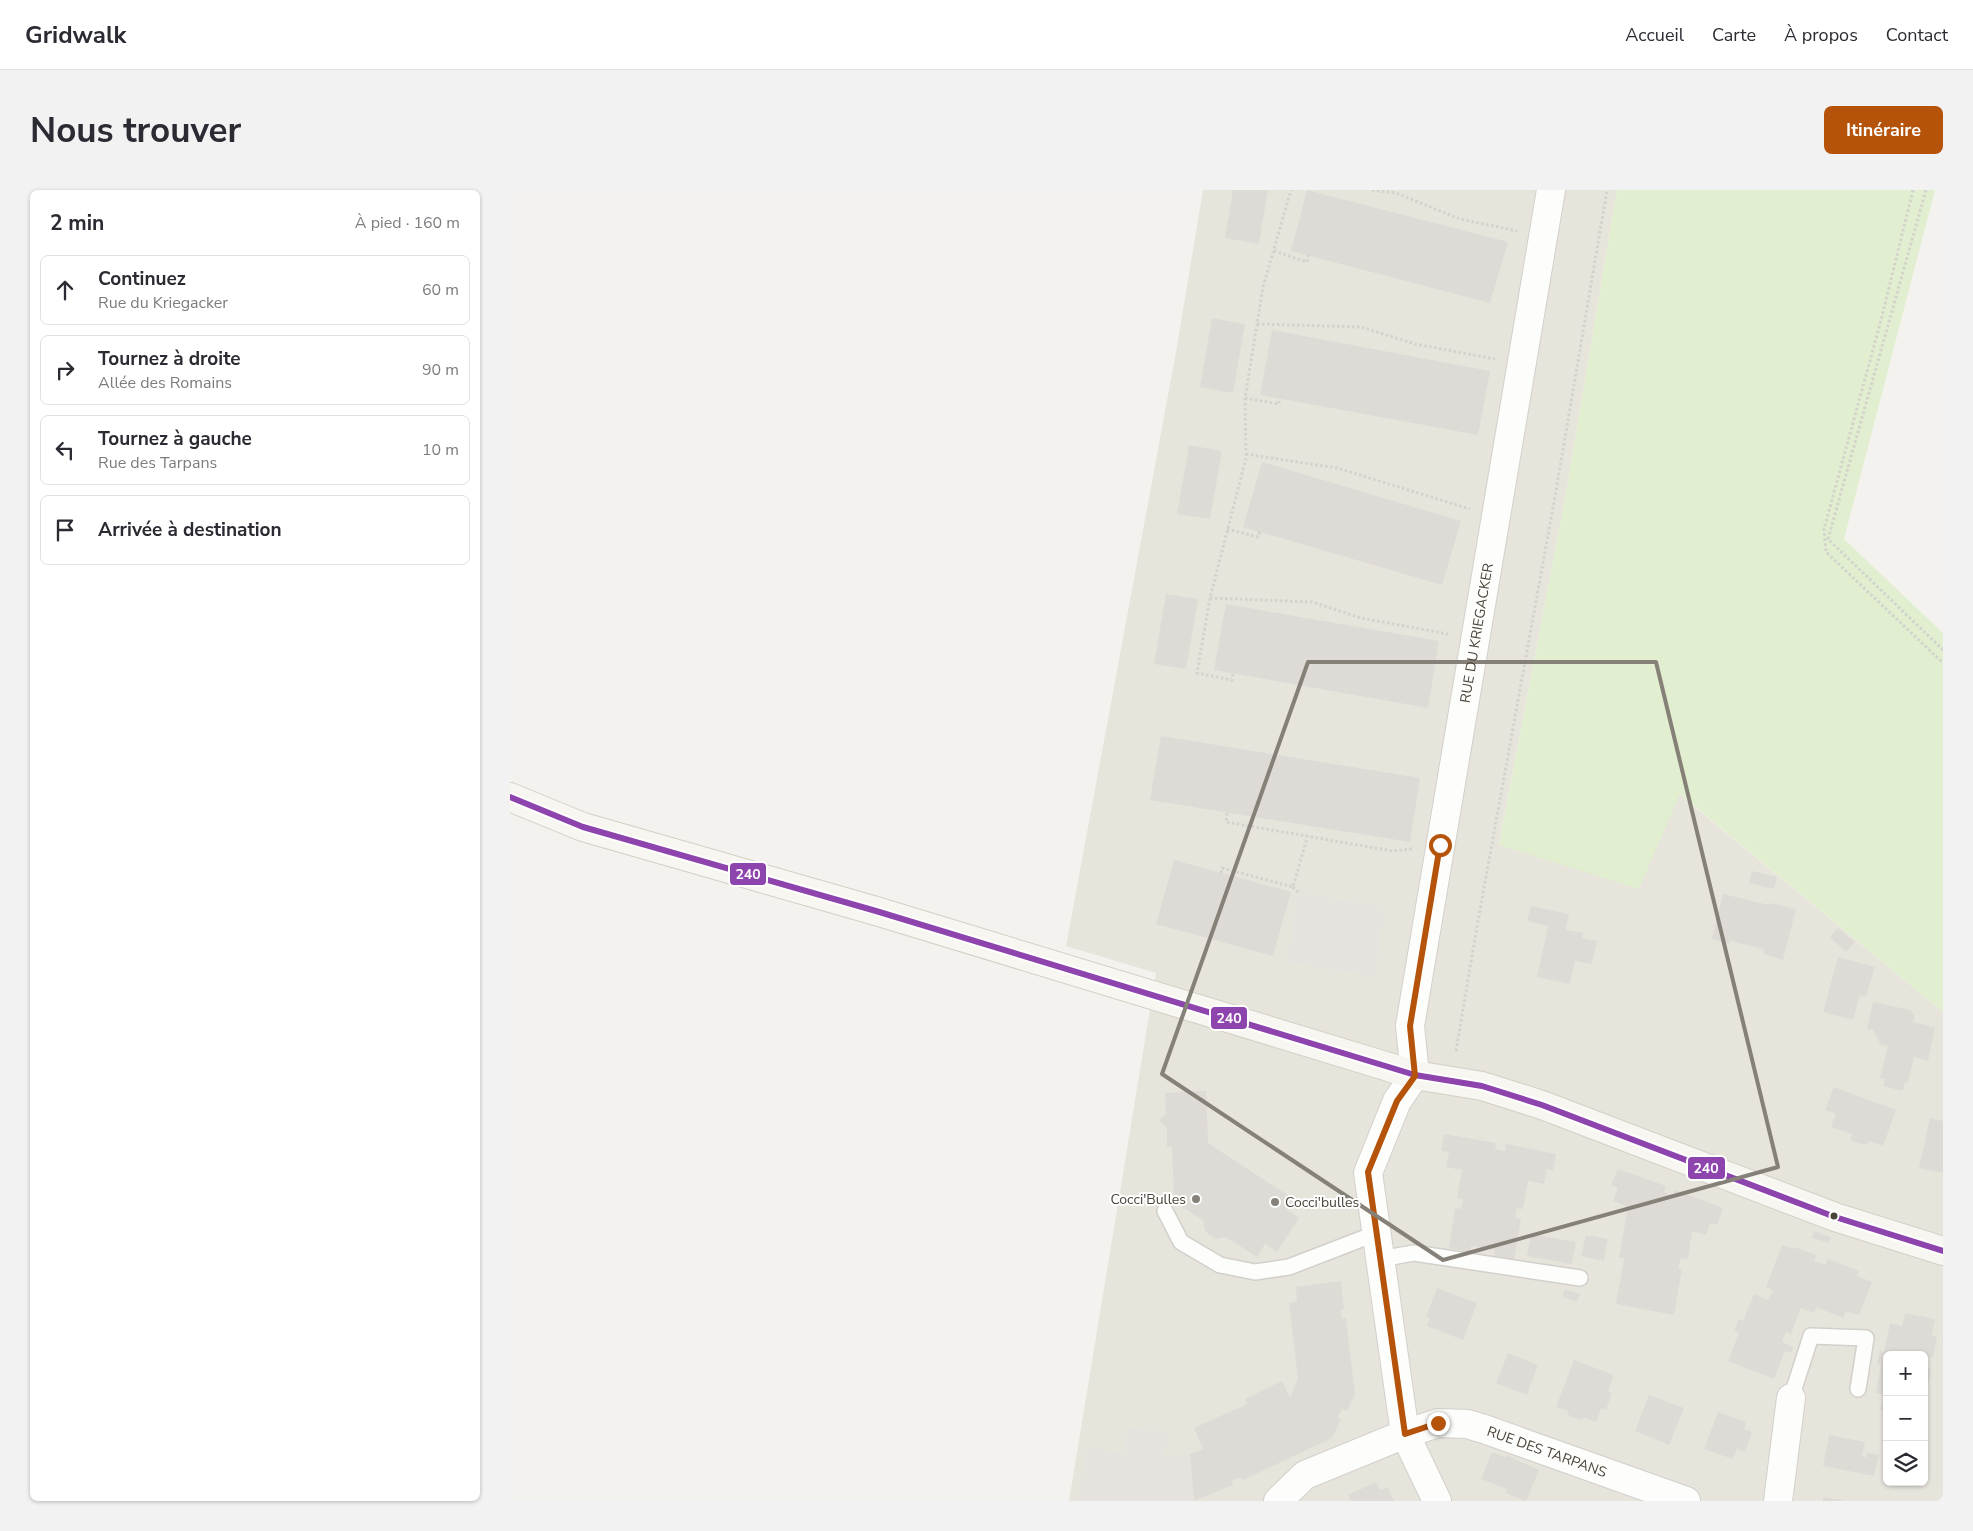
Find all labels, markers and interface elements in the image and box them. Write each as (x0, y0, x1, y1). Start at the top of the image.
text: Gridwalk (25, 19, 126, 51)
text: Accueil (1625, 23, 1684, 47)
text: Carte (1712, 23, 1756, 47)
text: À propos (1784, 23, 1858, 47)
text: Contact (1886, 23, 1948, 47)
button: Itinéraire (1824, 106, 1943, 154)
text: Nous trouver (30, 107, 241, 154)
text: 2 min (50, 209, 104, 237)
text: À pied · 160 m (355, 212, 460, 234)
text: Continuez (98, 266, 186, 292)
icon: ahead (51, 276, 79, 304)
text: 60 m (422, 279, 459, 301)
text: Rue du Kriegacker (98, 292, 228, 314)
text: Tournez à droite (98, 346, 241, 372)
icon: right (51, 356, 79, 384)
text: 90 m (422, 359, 459, 381)
text: Allée des Romains (98, 372, 232, 394)
text: Tournez à gauche (98, 426, 252, 452)
icon: left (51, 436, 79, 464)
text: 10 m (422, 439, 459, 461)
text: Rue des Tarpans (98, 452, 217, 474)
icon: arrive (51, 516, 79, 544)
text: Arrivée à destination (98, 517, 282, 543)
street label: RUE DU KRIEGACKER (1455, 562, 1497, 704)
route start (1429, 834, 1452, 857)
line badge: 240 (729, 862, 767, 886)
text: 240 (735, 865, 761, 884)
line badge: 240 (1210, 1006, 1248, 1030)
text: 240 (1216, 1009, 1242, 1028)
line badge: 240 (1687, 1156, 1726, 1180)
text: 240 (1693, 1159, 1719, 1178)
place label: Cocci'Bulles (1110, 1190, 1186, 1209)
marker: Cocci'Bulles (1190, 1193, 1202, 1205)
place label: Cocci'bulles (1285, 1193, 1360, 1212)
marker: Cocci'bulles (1269, 1196, 1281, 1208)
unlabelled marker (1829, 1211, 1839, 1221)
map controls (1883, 1351, 1928, 1486)
button: + (1883, 1351, 1928, 1396)
button: − (1883, 1396, 1928, 1441)
route end (1427, 1412, 1450, 1435)
street label: RUE DES TARPANS (1484, 1421, 1610, 1482)
button: layers (1883, 1441, 1928, 1486)

